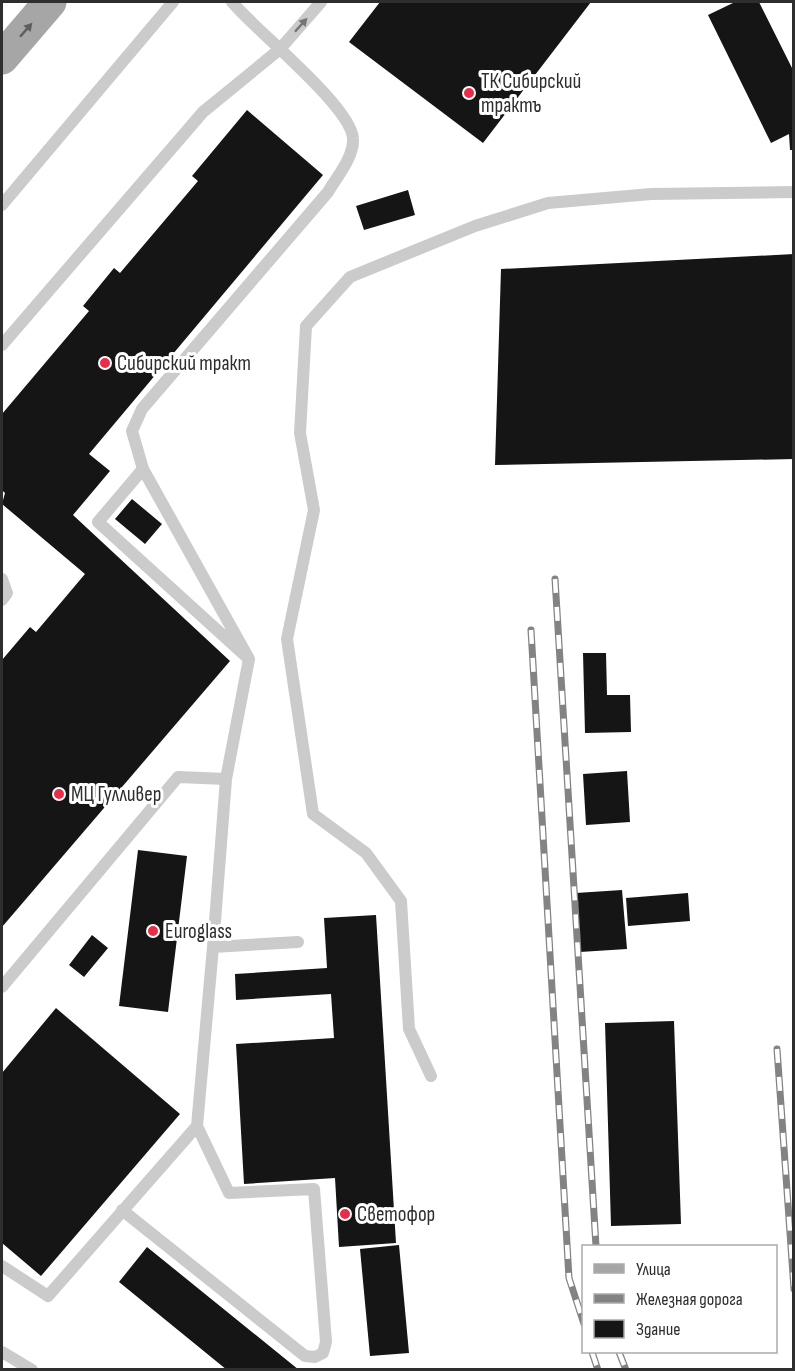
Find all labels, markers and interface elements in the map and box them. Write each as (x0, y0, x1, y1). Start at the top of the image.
one-way arrow (294, 18, 308, 33)
one-way arrow (19, 23, 32, 38)
place label: ТК Сибирский трактъ (481, 69, 581, 118)
marker: ТК Сибирский трактъ (462, 86, 476, 100)
place label: Сибирский тракт (117, 351, 251, 376)
marker: Сибирский тракт (98, 356, 112, 370)
place label: МЦ Гулливер (71, 782, 161, 807)
marker: МЦ Гулливер (52, 787, 66, 801)
place label: Euroglass (165, 919, 232, 944)
marker: Euroglass (146, 924, 160, 938)
place label: Светофор (357, 1202, 435, 1227)
marker: Светофор (338, 1207, 352, 1221)
legend (582, 1245, 777, 1353)
text: Улица (636, 1259, 671, 1280)
text: Железная дорога (636, 1289, 743, 1310)
text: Здание (636, 1319, 681, 1340)

